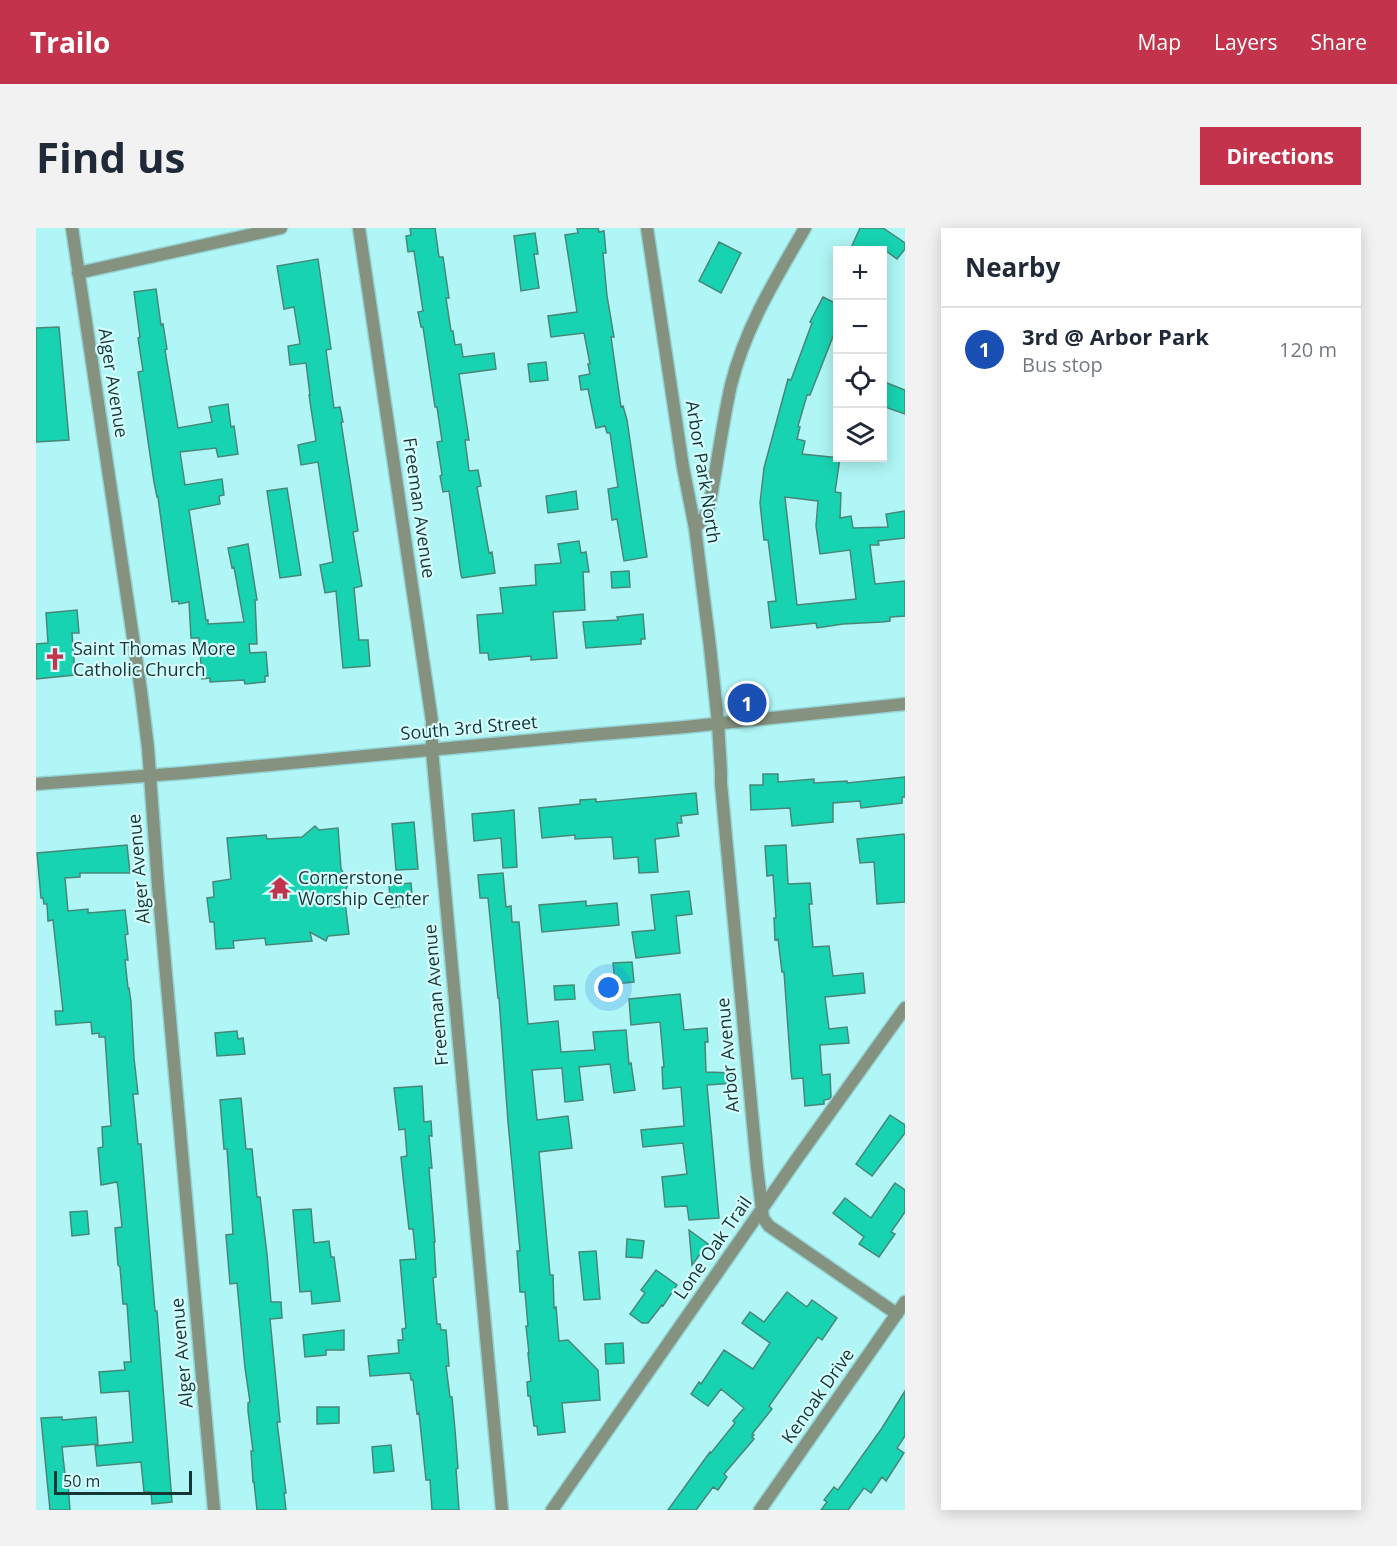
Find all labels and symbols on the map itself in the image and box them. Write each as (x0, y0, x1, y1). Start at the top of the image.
street label: Alger Avenue (93, 326, 134, 439)
street label: Arbor Park North (681, 399, 727, 545)
street label: Freeman Avenue (398, 436, 442, 580)
place label: Saint Thomas More Catholic Church (73, 636, 236, 681)
church icon: Saint Thomas More Catholic Church (42, 646, 68, 672)
pin: 1 (728, 680, 766, 726)
street label: South 3rd Street (399, 709, 538, 745)
street label: Alger Avenue (121, 813, 155, 925)
place label: Cornerstone Worship Center (298, 865, 430, 910)
temple icon: Cornerstone Worship Center (267, 875, 293, 901)
street label: Freeman Avenue (417, 923, 453, 1067)
your location (594, 973, 623, 1002)
street label: Arbor Avenue (710, 997, 744, 1114)
street label: Lone Oak Trail (668, 1191, 757, 1304)
street label: Alger Avenue (164, 1297, 198, 1409)
street label: Kenoak Drive (775, 1343, 859, 1448)
scale bar (54, 1468, 192, 1496)

